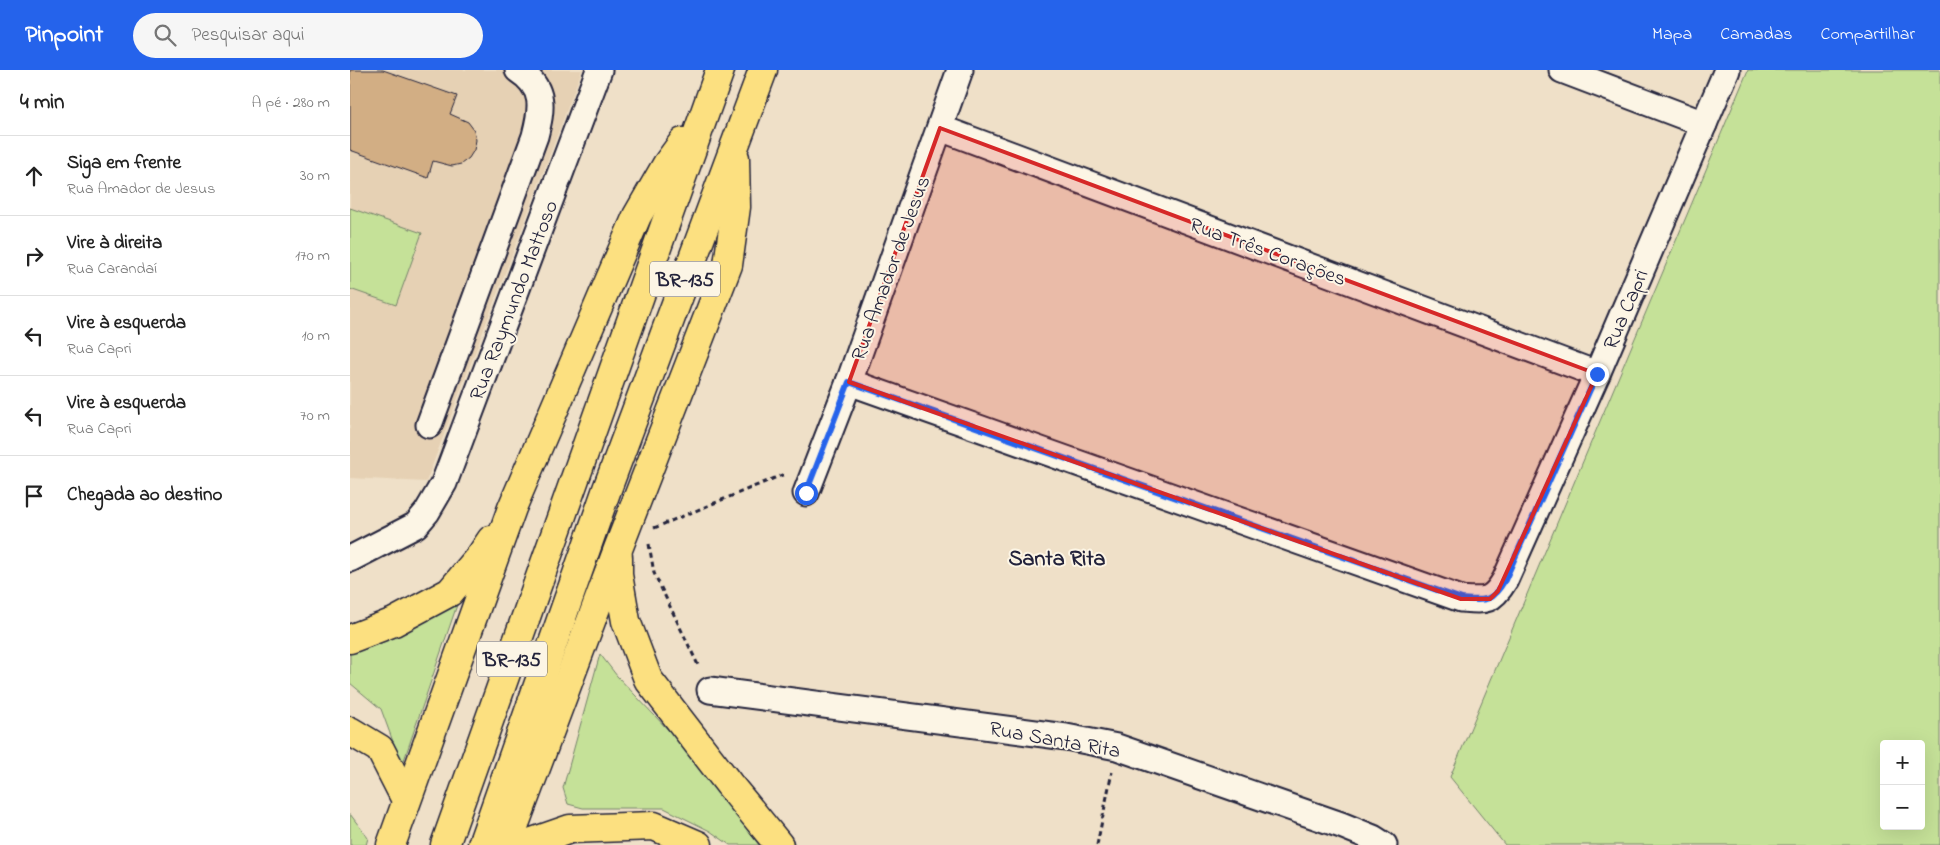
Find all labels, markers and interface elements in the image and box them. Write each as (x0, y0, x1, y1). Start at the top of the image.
search box (133, 13, 483, 58)
text: Pinpoint (25, 18, 103, 53)
icon: search (151, 21, 179, 49)
text: Pesquisar aqui (191, 22, 305, 49)
text: Mapa (1652, 22, 1692, 48)
text: Camadas (1720, 22, 1793, 48)
text: Compartilhar (1821, 22, 1915, 48)
text: 4 min (20, 88, 64, 118)
text: A pé · 280 m (252, 91, 330, 115)
text: Siga em frente (67, 150, 181, 177)
icon: ahead (20, 162, 48, 190)
text: 30 m (300, 164, 330, 188)
street label: Rua Amador de Jesus (844, 172, 939, 365)
text: Rua Amador de Jesus (67, 177, 215, 201)
street label: Rua Raymundo Mattoso (463, 196, 569, 406)
street label: Rua Três Corações (1185, 211, 1350, 295)
text: Vire à direita (67, 230, 162, 257)
icon: right (20, 242, 48, 270)
text: 170 m (295, 244, 330, 268)
text: Rua Carandaí (67, 257, 157, 281)
road number: BR-135 (650, 262, 720, 296)
street label: Rua Capri (1596, 265, 1657, 355)
text: Vire à esquerda (67, 310, 186, 337)
icon: left (20, 322, 48, 350)
text: 10 m (302, 324, 330, 348)
text: Rua Capri (67, 337, 132, 361)
route end (1586, 363, 1609, 386)
text: Vire à esquerda (67, 390, 186, 417)
icon: left (20, 402, 48, 430)
text: 70 m (300, 404, 330, 428)
text: Rua Capri (67, 417, 132, 441)
icon: arrive (20, 482, 48, 510)
text: Chegada ao destino (67, 482, 222, 509)
route start (795, 482, 818, 505)
district label: Santa Rita (1008, 544, 1106, 576)
road number: BR-135 (477, 642, 547, 676)
street label: Rua Santa Rita (987, 715, 1123, 767)
map controls (1880, 740, 1925, 830)
button: + (1880, 740, 1925, 785)
button: − (1880, 785, 1925, 830)

